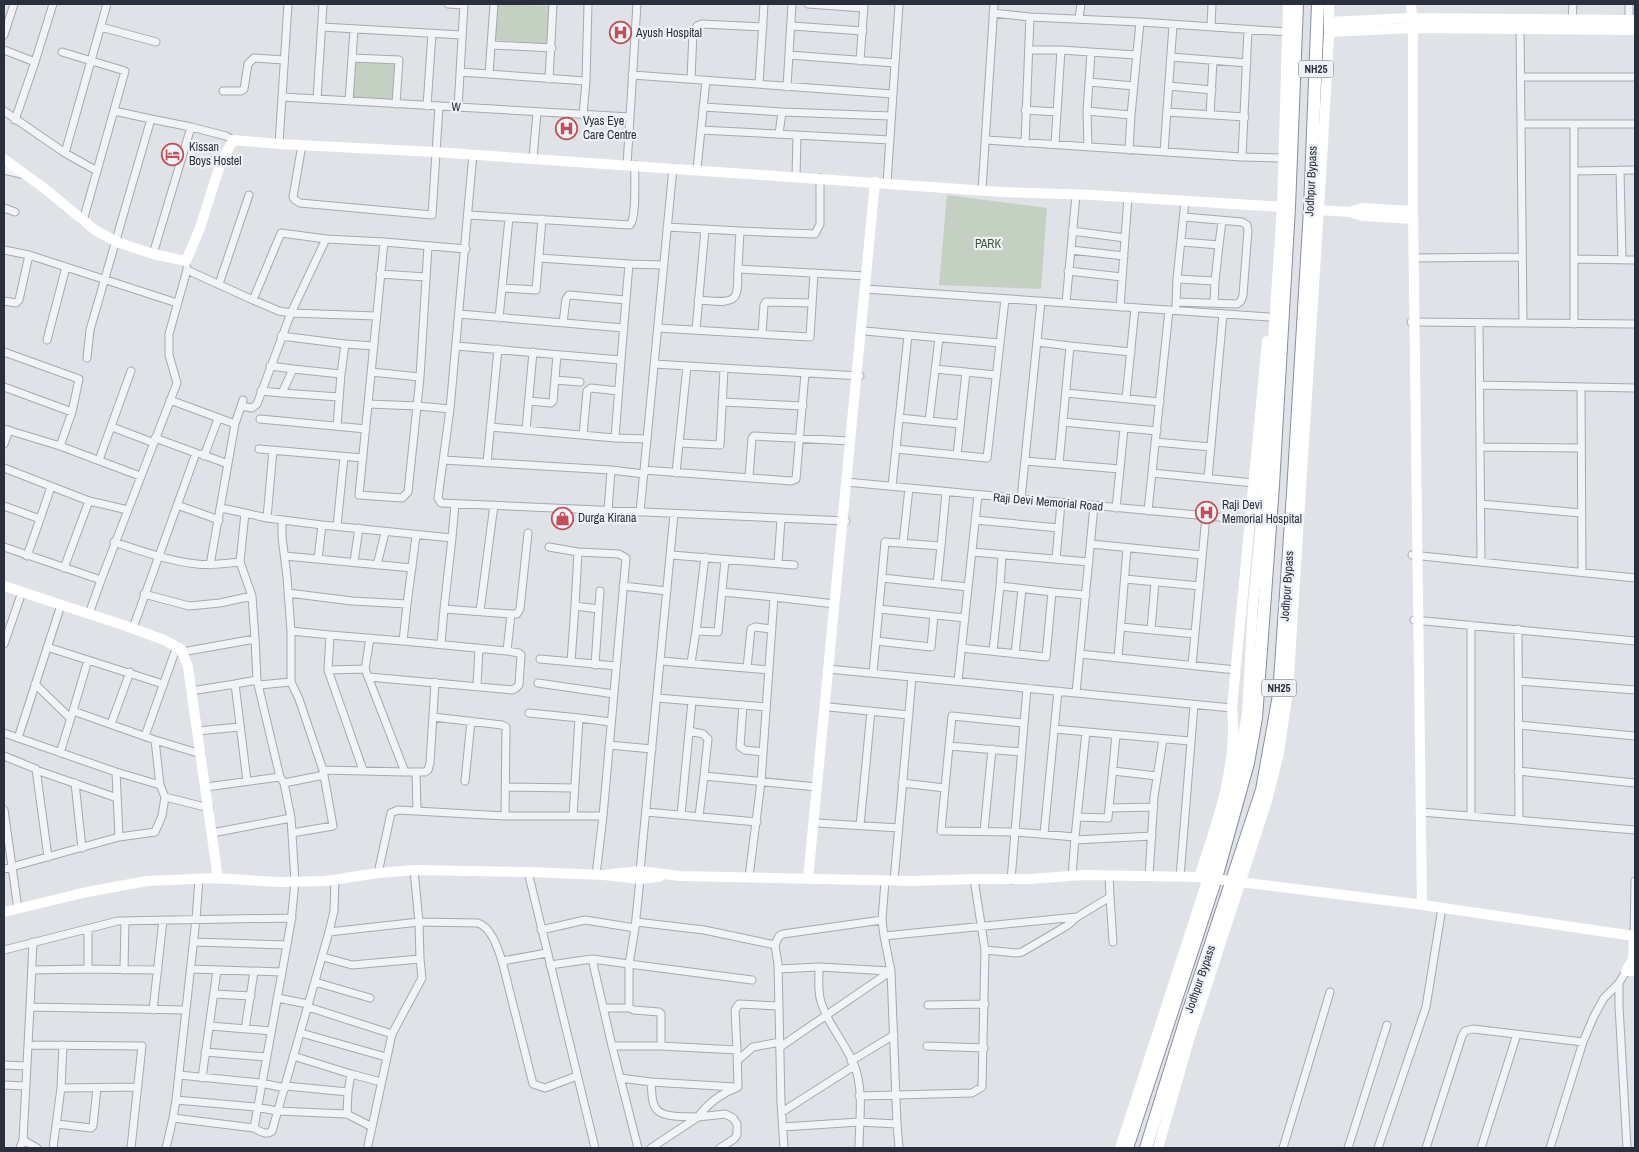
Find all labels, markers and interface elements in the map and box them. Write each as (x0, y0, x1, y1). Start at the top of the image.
hospital icon: Ayush Hospital (608, 21, 632, 45)
place label: Ayush Hospital (635, 25, 702, 41)
road number: NH25 (1298, 61, 1334, 78)
street label: W (451, 99, 462, 115)
place label: Vyas Eye Care Centre (583, 113, 637, 143)
hospital icon: Vyas Eye Care Centre (555, 116, 579, 140)
place label: Kissan Boys Hostel (189, 139, 242, 169)
hotel icon: Kissan Boys Hostel (161, 142, 185, 166)
street label: Jodhpur Bypass (1301, 145, 1321, 217)
park label: PARK (975, 236, 1001, 252)
street label: Raji Devi Memorial Road (992, 489, 1104, 515)
place label: Raji Devi Memorial Hospital (1222, 497, 1302, 527)
hospital icon: Raji Devi Memorial Hospital (1194, 500, 1218, 524)
shop icon: Durga Kirana (550, 506, 574, 530)
place label: Durga Kirana (578, 510, 637, 526)
street label: Jodhpur Bypass (1277, 550, 1297, 622)
road number: NH25 (1262, 680, 1296, 696)
street label: Jodhpur Bypass (1181, 943, 1219, 1015)

